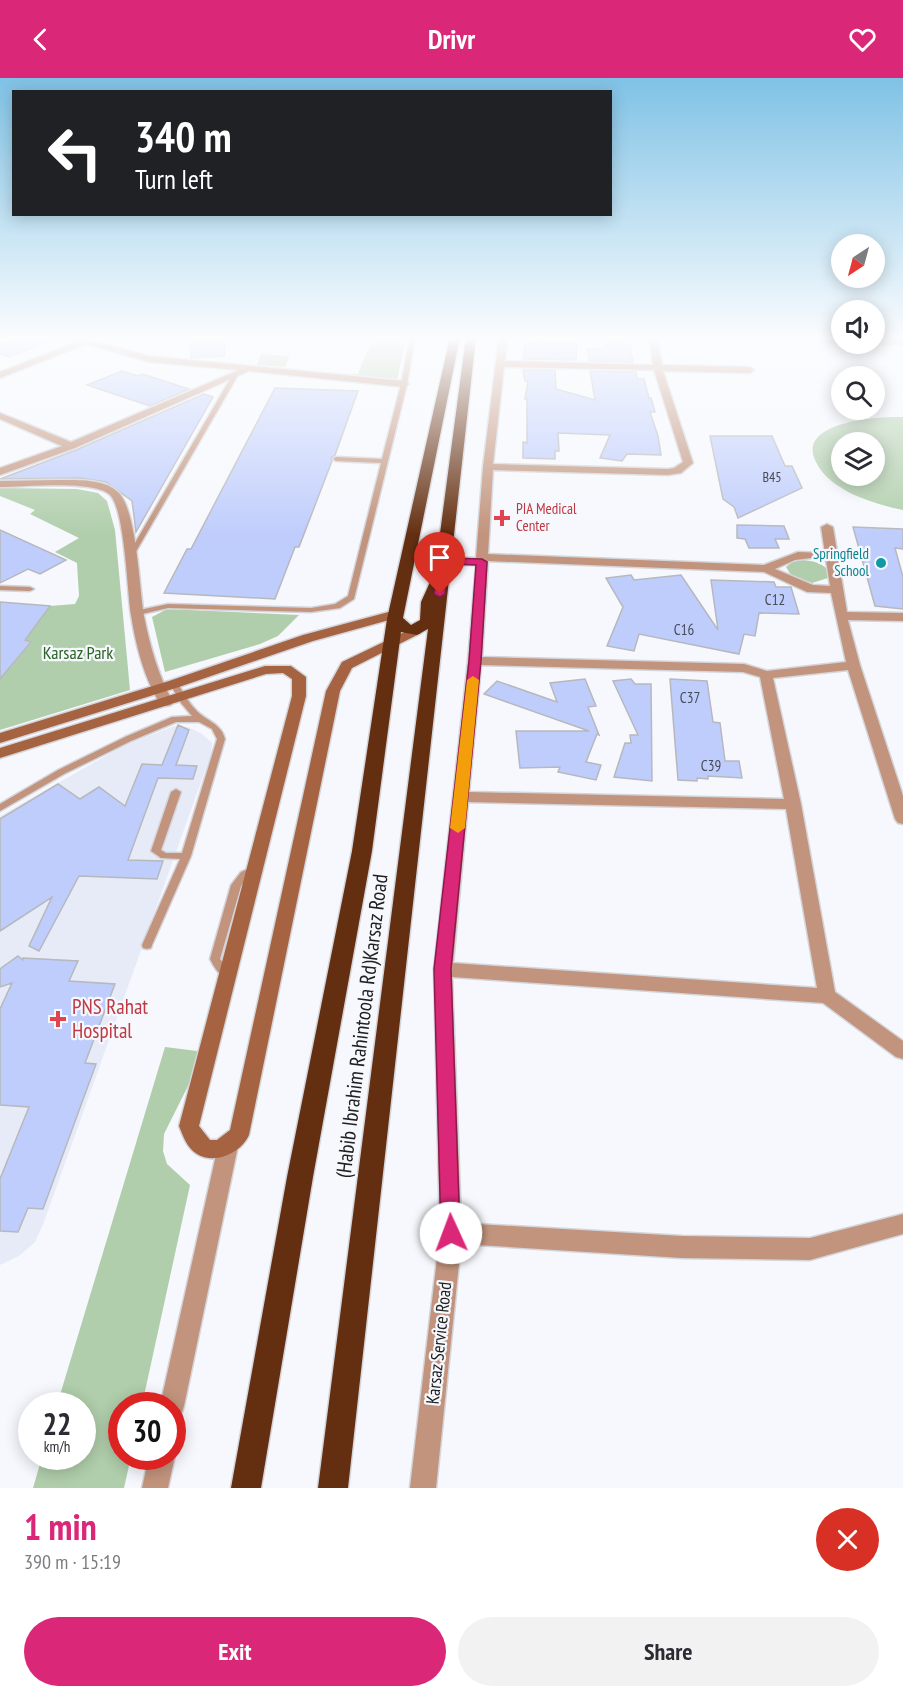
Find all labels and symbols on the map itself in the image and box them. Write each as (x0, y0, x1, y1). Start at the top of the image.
north arrow (831, 234, 885, 288)
house number: B45 (762, 468, 782, 486)
place label: PIA Medical Center (516, 499, 577, 535)
marker: PIA Medical Center (493, 509, 511, 527)
pin (414, 532, 465, 594)
place label: Springfield School (813, 544, 869, 580)
marker: Springfield School (874, 556, 888, 570)
house number: C12 (765, 590, 785, 609)
house number: C16 (674, 620, 694, 639)
park label: Karsaz Park (43, 641, 113, 664)
house number: C37 (680, 688, 700, 707)
house number: C39 (701, 756, 721, 775)
street label: (Habib Ibrahim Rahintoola Rd)Karsaz Road (329, 873, 394, 1179)
place label: PNS Rahat Hospital (72, 993, 148, 1044)
marker: PNS Rahat Hospital (49, 1010, 67, 1028)
position arrow (419, 1201, 483, 1265)
street label: Karsaz Service Road (421, 1281, 456, 1405)
speed limit sign: 30 (108, 1392, 186, 1470)

